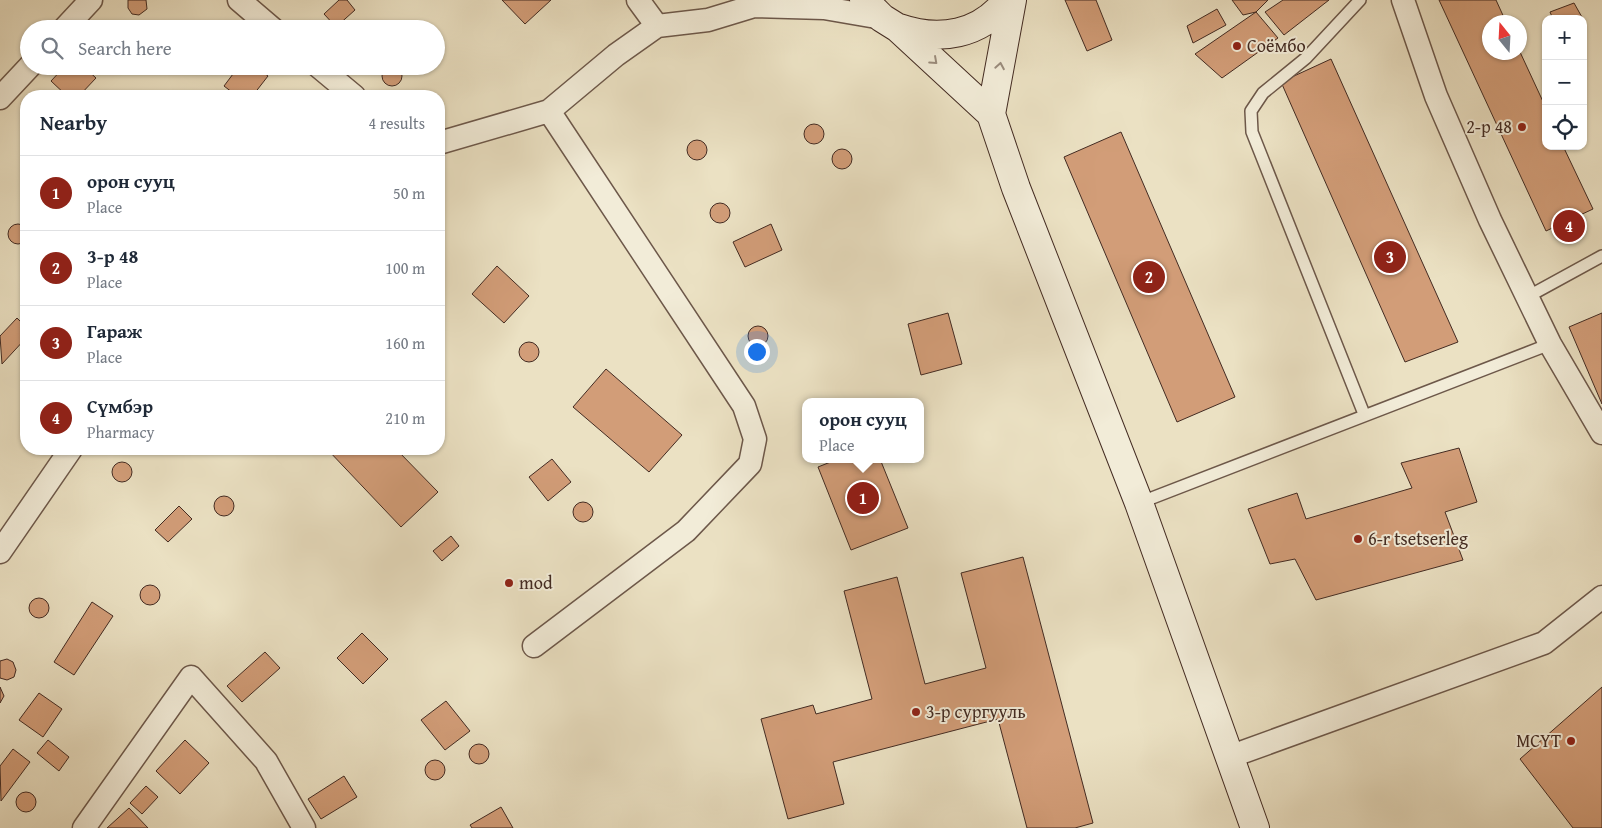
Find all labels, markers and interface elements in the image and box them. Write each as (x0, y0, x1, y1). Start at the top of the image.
north arrow (1482, 15, 1527, 60)
map controls (1542, 15, 1587, 150)
button: + (1542, 15, 1587, 60)
search box (20, 20, 445, 75)
place label: Соёмбо (1247, 32, 1306, 59)
icon: search (38, 34, 66, 62)
text: Search here (78, 34, 172, 62)
marker: Соёмбо (1231, 40, 1243, 52)
one-way arrow (928, 55, 937, 64)
button: − (1542, 60, 1587, 105)
one-way arrow (994, 61, 1005, 70)
button: locate (1542, 105, 1587, 150)
text: Nearby (40, 107, 107, 138)
text: 4 results (368, 111, 425, 135)
place label: 2-р 48 (1466, 113, 1512, 140)
marker: 2-р 48 (1516, 121, 1528, 133)
text: орон сууц (87, 167, 175, 195)
text: 1 (52, 181, 60, 205)
text: 50 m (393, 181, 425, 205)
text: Place (87, 195, 122, 219)
pin: 4 (1553, 207, 1585, 245)
pin: 3 (1374, 238, 1406, 276)
text: 3-р 48 (87, 242, 138, 270)
text: 2 (52, 256, 60, 280)
text: 100 m (385, 256, 425, 280)
pin: 2 (1133, 258, 1165, 296)
text: Place (87, 270, 122, 294)
text: Гараж (87, 317, 142, 345)
text: 3 (52, 331, 60, 355)
text: 160 m (385, 331, 425, 355)
your location (744, 339, 770, 365)
text: Place (87, 345, 122, 369)
text: Сүмбэр (87, 392, 153, 420)
popup (802, 398, 924, 463)
text: орон сууц (819, 405, 907, 433)
text: 4 (52, 406, 60, 430)
text: 210 m (385, 406, 425, 430)
text: Pharmacy (87, 420, 154, 444)
text: Place (819, 433, 854, 457)
pin: 1 (847, 479, 879, 517)
place label: 6-r tsetserleg (1368, 525, 1468, 552)
marker: 6-r tsetserleg (1352, 533, 1364, 545)
place label: mod (519, 569, 553, 596)
marker: mod (503, 577, 515, 589)
place label: 3-р сургууль (926, 698, 1026, 725)
marker: 3-р сургууль (910, 706, 922, 718)
place label: МСҮТ (1516, 727, 1561, 754)
marker: МСҮТ (1565, 735, 1577, 747)

